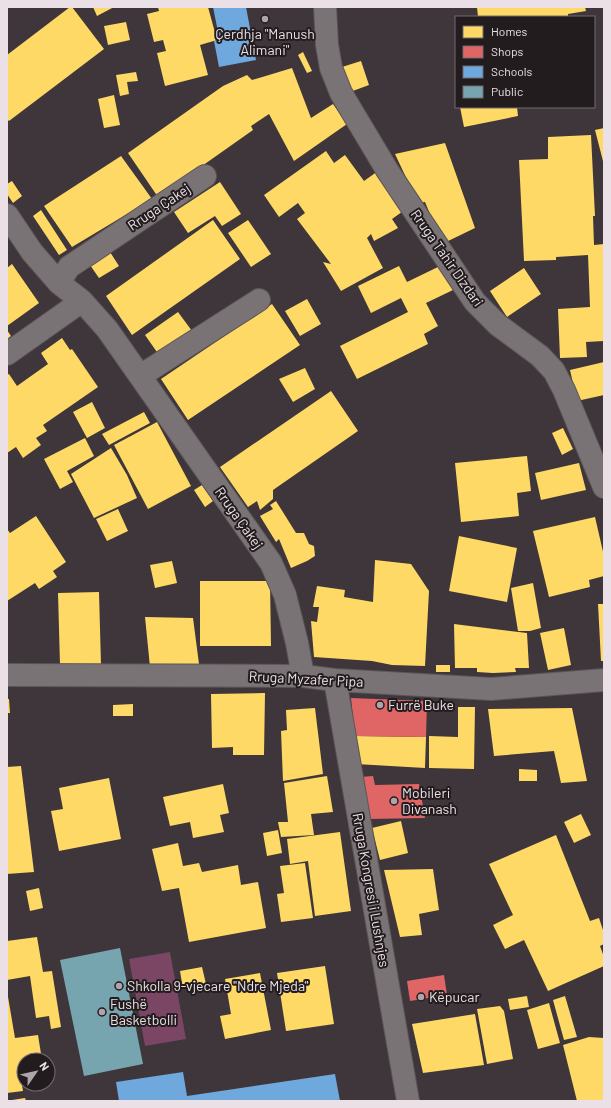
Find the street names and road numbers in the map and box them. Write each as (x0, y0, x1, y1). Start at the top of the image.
street label: Rruga Çakej (124, 179, 193, 234)
street label: Rruga Tahir Dizdari (408, 206, 487, 309)
street label: Rruga Çakej (212, 483, 267, 552)
street label: Rruga Myzafer Pipa (248, 667, 364, 690)
street label: Rruga Kongresi i Lushnjes (350, 811, 393, 969)

